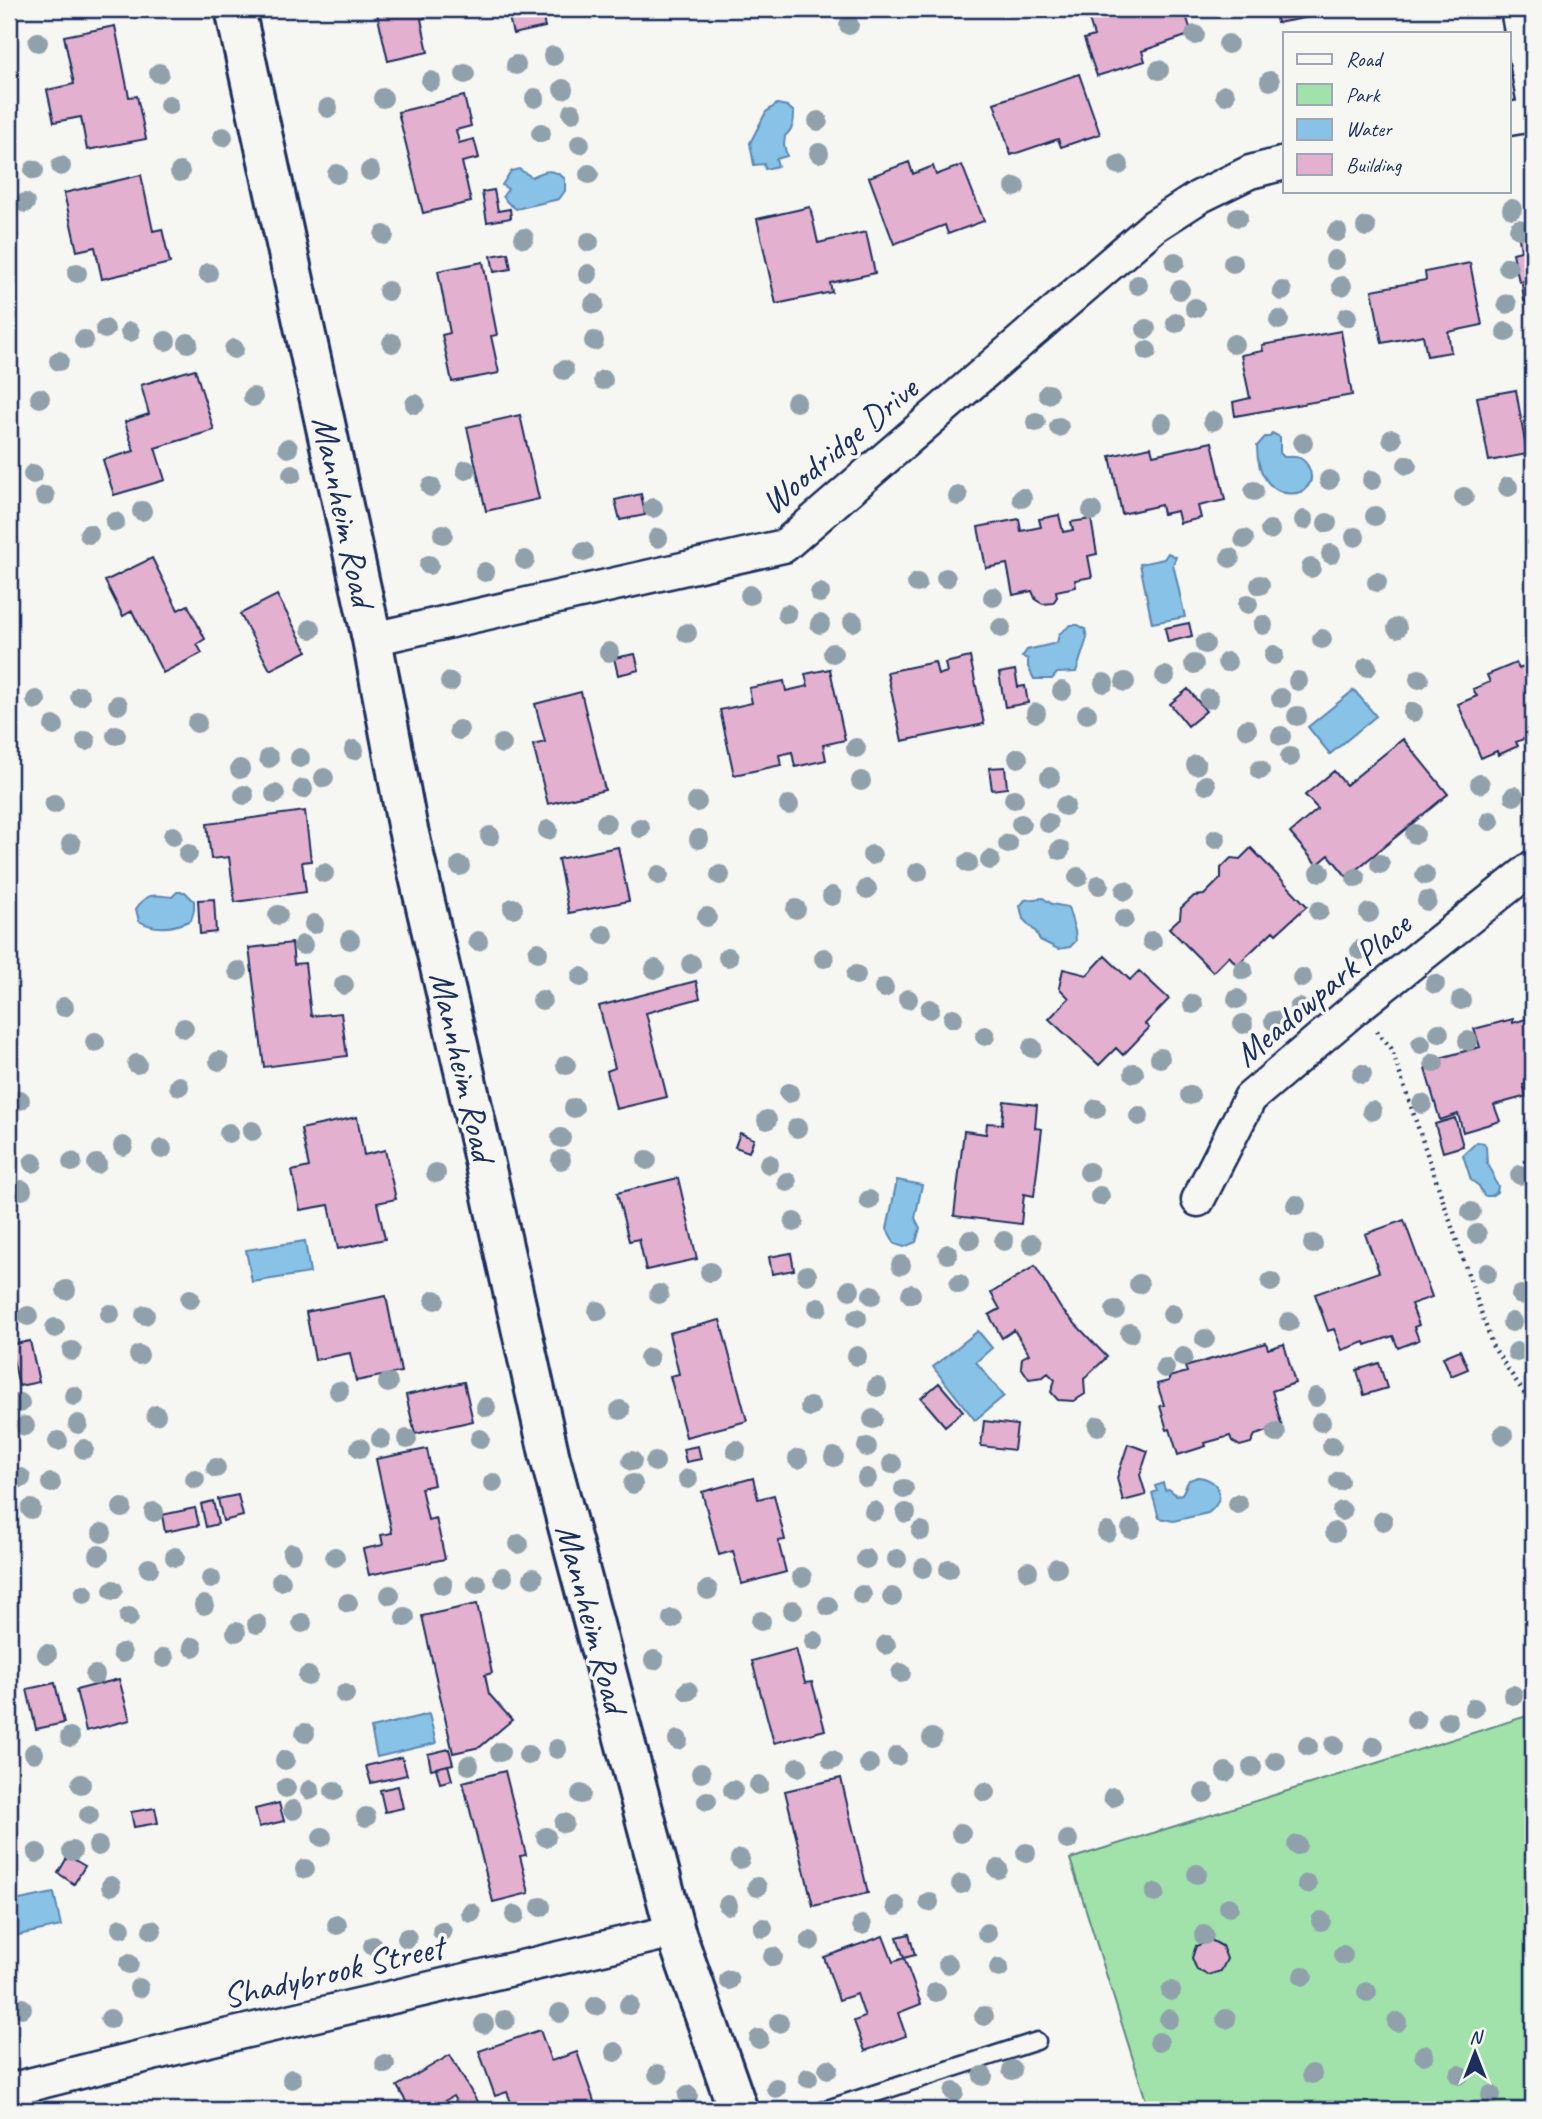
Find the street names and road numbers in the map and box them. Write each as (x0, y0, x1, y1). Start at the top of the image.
street label: Woodridge Drive (752, 365, 929, 524)
street label: Mannheim Road (301, 412, 387, 615)
street label: Meadowpark Place (1225, 901, 1422, 1076)
street label: Mannheim Road (419, 967, 507, 1170)
street label: Mannheim Road (545, 1519, 640, 1722)
street label: Shadybrook Street (218, 1923, 452, 2019)

